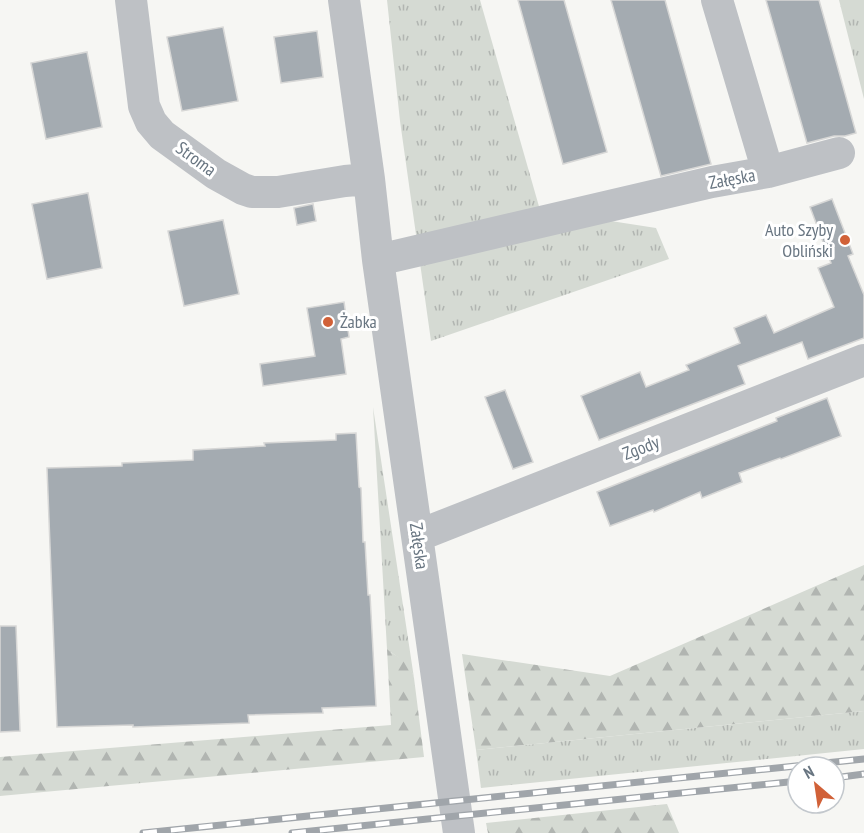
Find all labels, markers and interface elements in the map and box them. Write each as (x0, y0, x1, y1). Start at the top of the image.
street label: Stroma (172, 136, 221, 181)
street label: Załęska (707, 163, 757, 194)
place label: Auto Szyby Obliński (765, 218, 833, 262)
marker: Auto Szyby Obliński (838, 233, 852, 247)
place label: Żabka (340, 310, 377, 333)
marker: Żabka (321, 315, 335, 329)
street label: Zgody (619, 430, 663, 465)
street label: Załęska (405, 521, 434, 571)
north arrow (786, 755, 846, 815)
text: N (800, 761, 817, 783)

